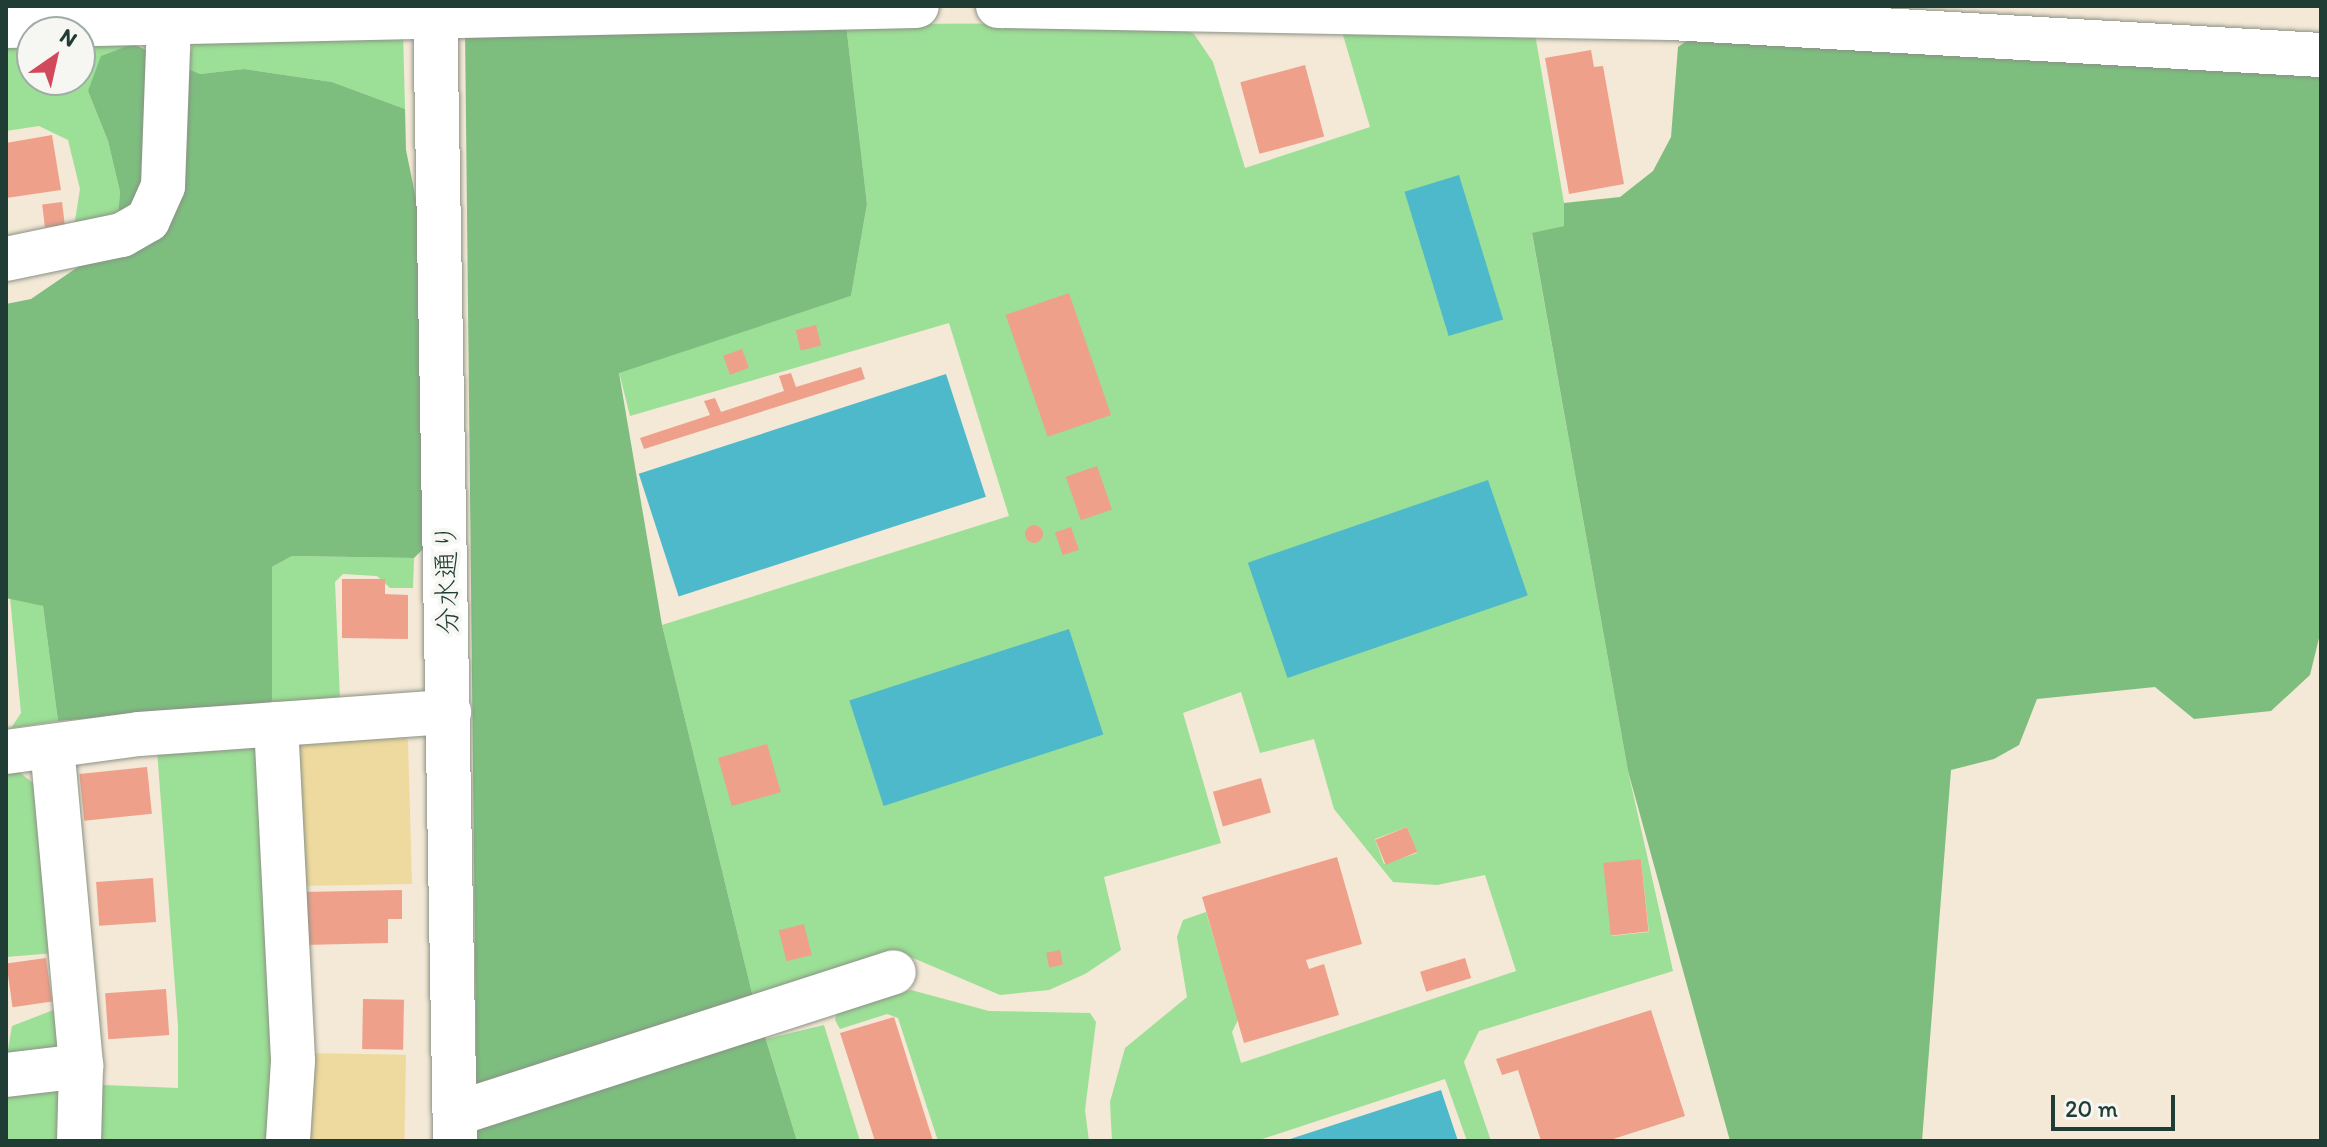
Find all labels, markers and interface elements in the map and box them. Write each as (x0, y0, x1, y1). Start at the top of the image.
north arrow (16, 16, 96, 96)
text: N (55, 22, 82, 53)
street label: 分水通り (428, 523, 464, 635)
scale bar (2055, 1079, 2179, 1129)
text: 20 m (2065, 1094, 2118, 1123)

